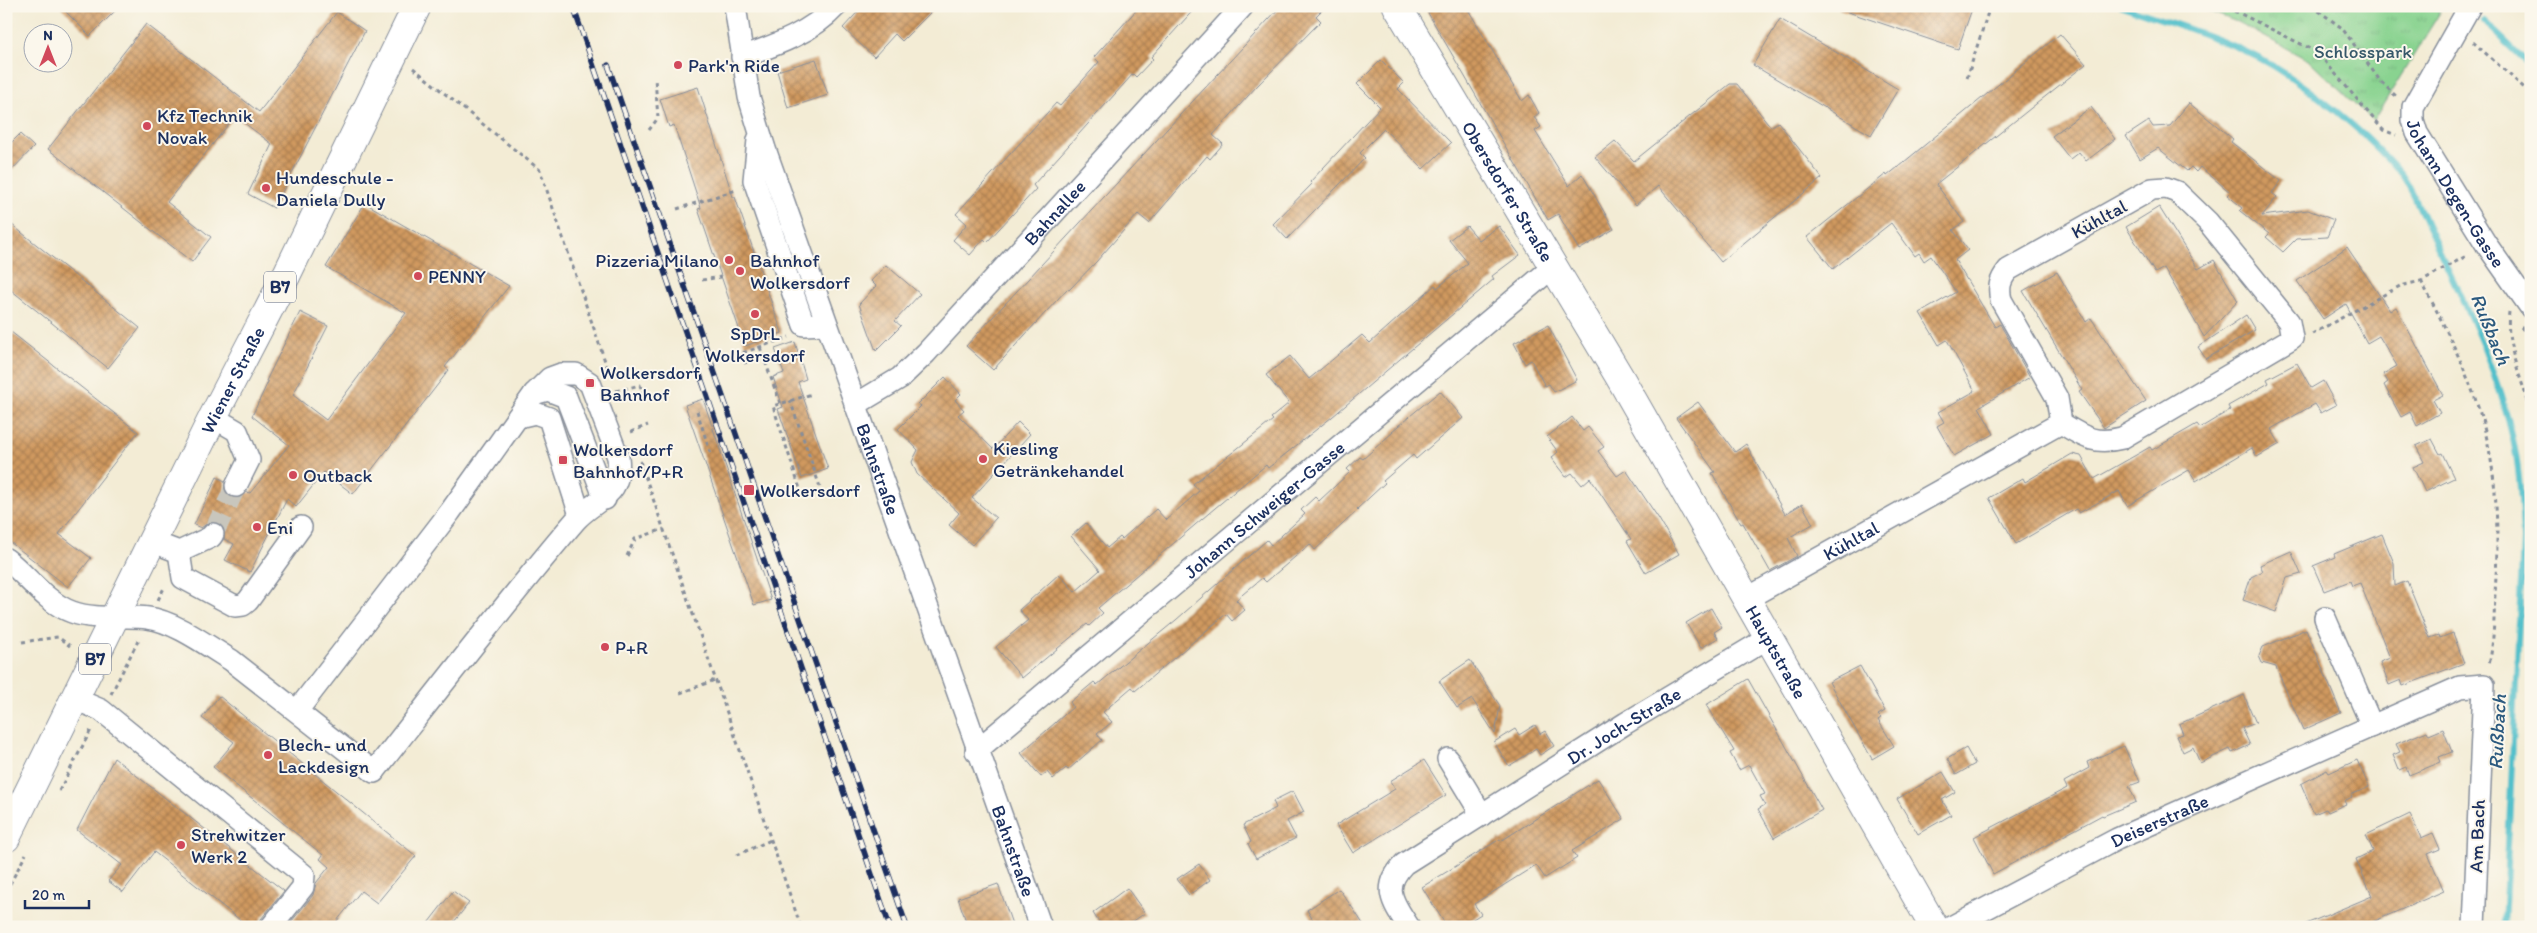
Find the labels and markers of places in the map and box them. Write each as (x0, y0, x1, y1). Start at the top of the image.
place label: Park'n Ride (688, 54, 780, 77)
marker: Park'n Ride (672, 59, 684, 71)
place label: Kfz Technik Novak (157, 104, 253, 149)
marker: Kfz Technik Novak (141, 120, 153, 132)
place label: Hundeschule - Daniela Dully (276, 166, 394, 211)
marker: Hundeschule - Daniela Dully (260, 182, 272, 194)
place label: Pizzeria Milano (595, 249, 719, 272)
place label: Bahnhof Wolkersdorf (750, 249, 851, 294)
marker: Pizzeria Milano (723, 254, 735, 266)
place label: PENNY (428, 265, 486, 288)
marker: Bahnhof Wolkersdorf (734, 265, 746, 277)
marker: PENNY (412, 270, 424, 282)
marker: SpDrL Wolkersdorf (749, 308, 761, 320)
place label: SpDrL Wolkersdorf (705, 322, 806, 367)
place label: Wolkersdorf Bahnhof (600, 361, 701, 406)
marker: Wolkersdorf Bahnhof (584, 377, 596, 389)
place label: Kiesling Getränkehandel (993, 437, 1125, 482)
place label: Wolkersdorf Bahnhof/P+R (573, 438, 684, 483)
marker: Kiesling Getränkehandel (977, 453, 989, 465)
marker: Wolkersdorf Bahnhof/P+R (557, 454, 569, 466)
place label: Outback (303, 464, 373, 487)
marker: Outback (287, 469, 299, 481)
place label: Wolkersdorf (760, 479, 861, 502)
marker: Wolkersdorf (742, 483, 756, 497)
place label: Eni (267, 516, 293, 539)
marker: Eni (251, 521, 263, 533)
place label: P+R (615, 636, 648, 659)
marker: P+R (599, 641, 611, 653)
place label: Blech- und Lackdesign (278, 733, 369, 778)
marker: Blech- und Lackdesign (262, 749, 274, 761)
place label: Strehwitzer Werk 2 (191, 823, 286, 868)
marker: Strehwitzer Werk 2 (175, 839, 187, 851)

